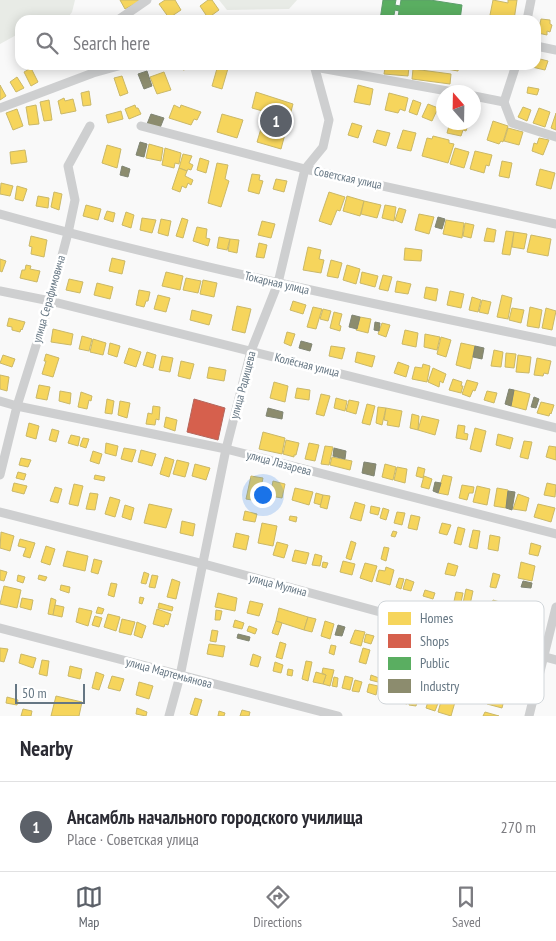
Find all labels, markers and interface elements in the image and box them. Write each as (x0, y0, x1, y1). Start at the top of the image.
search box (15, 15, 541, 70)
icon: search (33, 29, 61, 57)
text: Search here (73, 31, 150, 55)
north arrow (436, 85, 481, 130)
pin: 1 (260, 102, 292, 140)
street label: Советская улица (313, 163, 384, 192)
street label: улица Серафимовича (29, 253, 68, 344)
street label: Токарная улица (243, 268, 311, 297)
street label: улица Радищева (226, 349, 259, 420)
street label: Колёсная улица (273, 349, 341, 380)
street label: улица Лазарева (245, 447, 314, 478)
your location (250, 482, 276, 508)
street label: улица Мулина (248, 570, 309, 599)
legend (378, 601, 544, 704)
text: Homes (420, 609, 453, 627)
text: Shops (420, 632, 449, 650)
street label: улица Мартемьянова (124, 654, 214, 691)
text: Public (420, 654, 449, 672)
text: Industry (420, 677, 460, 695)
scale bar (15, 681, 85, 704)
text: 50 m (22, 684, 47, 702)
text: Nearby (20, 735, 73, 762)
text: Ансамбль начального городского училища (67, 805, 363, 829)
text: 1 (32, 817, 40, 837)
text: 270 m (501, 817, 536, 837)
text: Place · Советская улица (67, 829, 199, 849)
tab: Map (75, 883, 103, 931)
tab: Directions (253, 883, 302, 931)
tab: Saved (452, 883, 481, 931)

